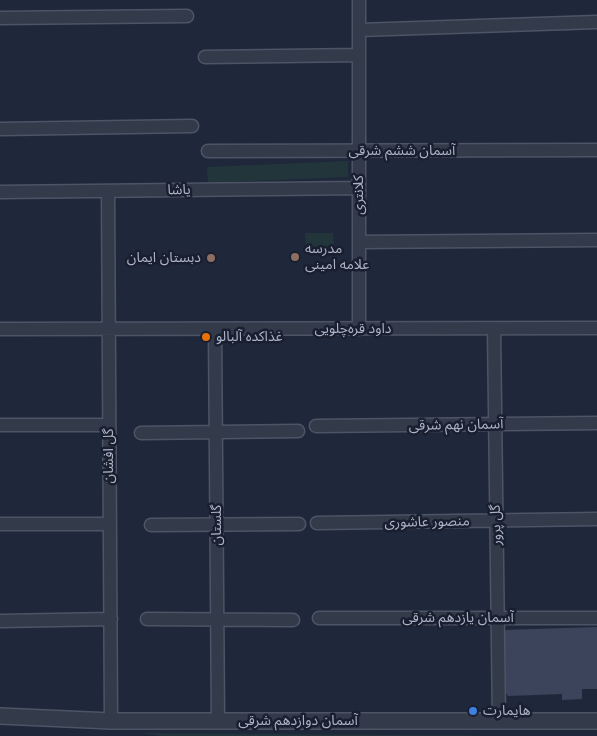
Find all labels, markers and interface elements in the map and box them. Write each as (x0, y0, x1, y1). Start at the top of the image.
street label: آسمان ششم شرقی (349, 143, 455, 159)
street label: کلانتری (351, 175, 367, 215)
street label: یاشا (167, 181, 191, 199)
place label: مدرسه علامه امینی (305, 241, 369, 274)
place label: دبستان ایمان (127, 250, 201, 266)
marker: مدرسه علامه امینی (289, 251, 301, 263)
marker: دبستان ایمان (205, 252, 217, 264)
street label: داود قره‌چلویی (314, 321, 392, 337)
place label: غذاکده آلبالو (216, 329, 282, 345)
marker: غذاکده آلبالو (200, 331, 212, 343)
street label: آسمان نهم شرقی (408, 416, 504, 434)
street label: گل افشان (101, 429, 117, 483)
street label: گل پرور (487, 504, 505, 546)
street label: گلستان (209, 505, 225, 545)
street label: منصور عاشوری (384, 513, 470, 531)
street label: آسمان یازدهم شرقی (402, 610, 514, 626)
place label: هایمارت (483, 703, 531, 719)
marker: هایمارت (467, 705, 479, 717)
street label: آسمان دوازدهم شرقی (238, 713, 358, 729)

